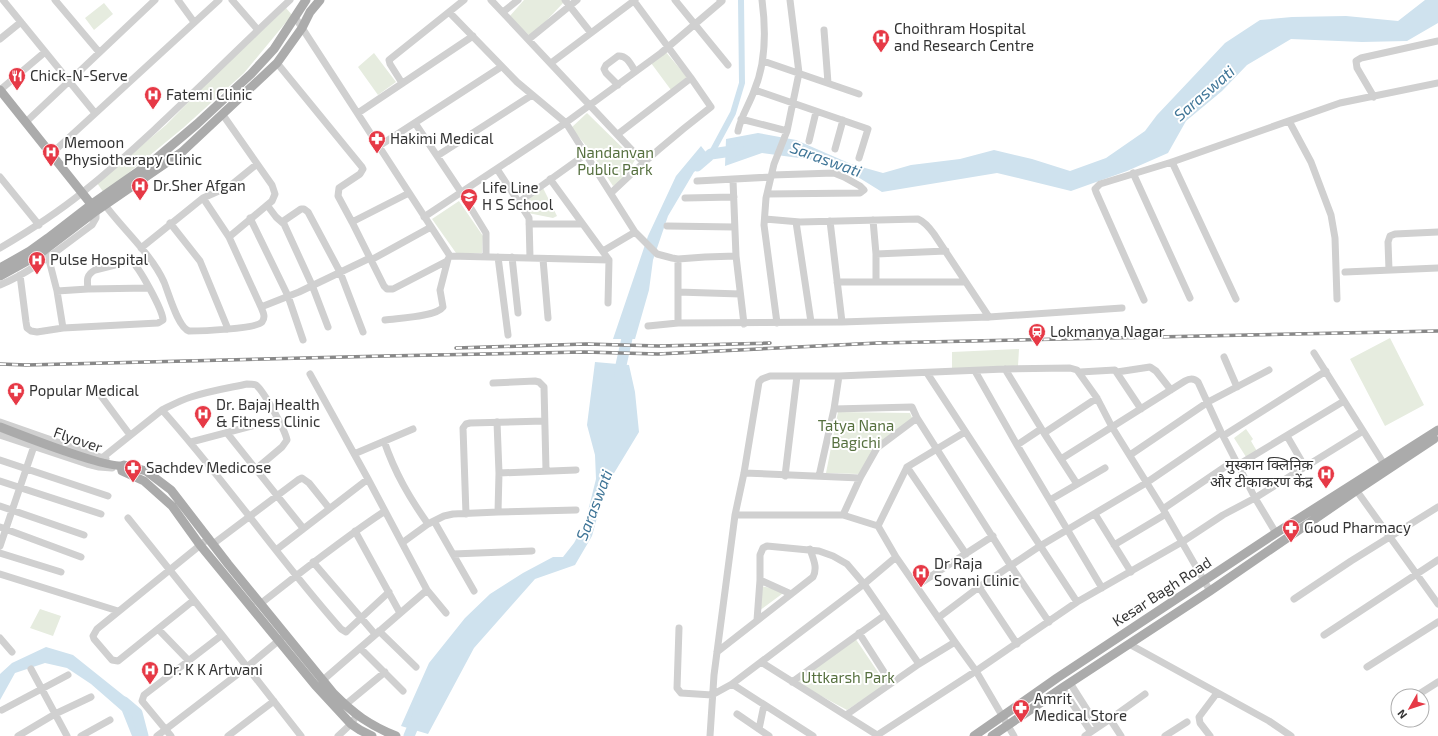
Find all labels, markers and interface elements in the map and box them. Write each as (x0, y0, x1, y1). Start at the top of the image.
place label: Choithram Hospital and Research Centre (894, 19, 1034, 54)
hospital icon: Choithram Hospital and Research Centre (871, 28, 891, 53)
water label: Saraswati (1169, 61, 1238, 124)
restaurant icon: Chick-N-Serve (7, 66, 27, 91)
place label: Chick-N-Serve (30, 66, 128, 84)
hospital icon: Fatemi Clinic (143, 85, 163, 110)
place label: Fatemi Clinic (166, 85, 252, 103)
pharmacy icon: Hakimi Medical (367, 129, 387, 154)
place label: Hakimi Medical (390, 129, 494, 147)
place label: Memoon Physiotherapy Clinic (64, 133, 202, 168)
water label: Saraswati (788, 137, 864, 180)
hospital icon: Memoon Physiotherapy Clinic (41, 142, 61, 167)
park label: Nandanvan Public Park (576, 143, 654, 178)
hospital icon: Dr.Sher Afgan (130, 176, 150, 201)
place label: Dr.Sher Afgan (153, 176, 246, 194)
place label: Life Line H S School (482, 178, 554, 213)
school or university icon: Life Line H S School (459, 187, 479, 212)
hospital icon: Pulse Hospital (27, 250, 47, 275)
place label: Pulse Hospital (50, 250, 148, 268)
station icon: Lokmanya Nagar (1027, 322, 1047, 347)
place label: Lokmanya Nagar (1050, 322, 1165, 340)
pharmacy icon: Popular Medical (6, 381, 26, 406)
place label: Popular Medical (29, 381, 139, 399)
place label: Dr. Bajaj Health & Fitness Clinic (216, 395, 320, 430)
hospital icon: Dr. Bajaj Health & Fitness Clinic (193, 404, 213, 429)
park label: Tatya Nana Bagichi (818, 416, 894, 451)
street label: Flyover (52, 422, 105, 456)
place label: मुस्कान क्लिनिक और टीकाकरण केंद्र (1210, 455, 1314, 490)
pharmacy icon: Sachdev Medicose (123, 458, 143, 483)
place label: Sachdev Medicose (146, 458, 271, 476)
hospital icon: मुस्कान क्लिनिक और टीकाकरण केंद्र (1316, 464, 1336, 489)
water label: Saraswati (571, 467, 616, 543)
pharmacy icon: Goud Pharmacy (1281, 518, 1301, 543)
place label: Goud Pharmacy (1304, 518, 1411, 536)
street label: Kesar Bagh Road (1109, 553, 1214, 630)
place label: Dr Raja Sovani Clinic (934, 554, 1019, 589)
hospital icon: Dr Raja Sovani Clinic (911, 563, 931, 588)
hospital icon: Dr. K K Artwani (140, 660, 160, 685)
place label: Dr. K K Artwani (163, 660, 263, 678)
park label: Uttkarsh Park (801, 668, 895, 686)
north arrow (1390, 688, 1430, 728)
place label: Amrit Medical Store (1034, 689, 1127, 724)
pharmacy icon: Amrit Medical Store (1011, 698, 1031, 723)
text: N (1394, 707, 1409, 722)

